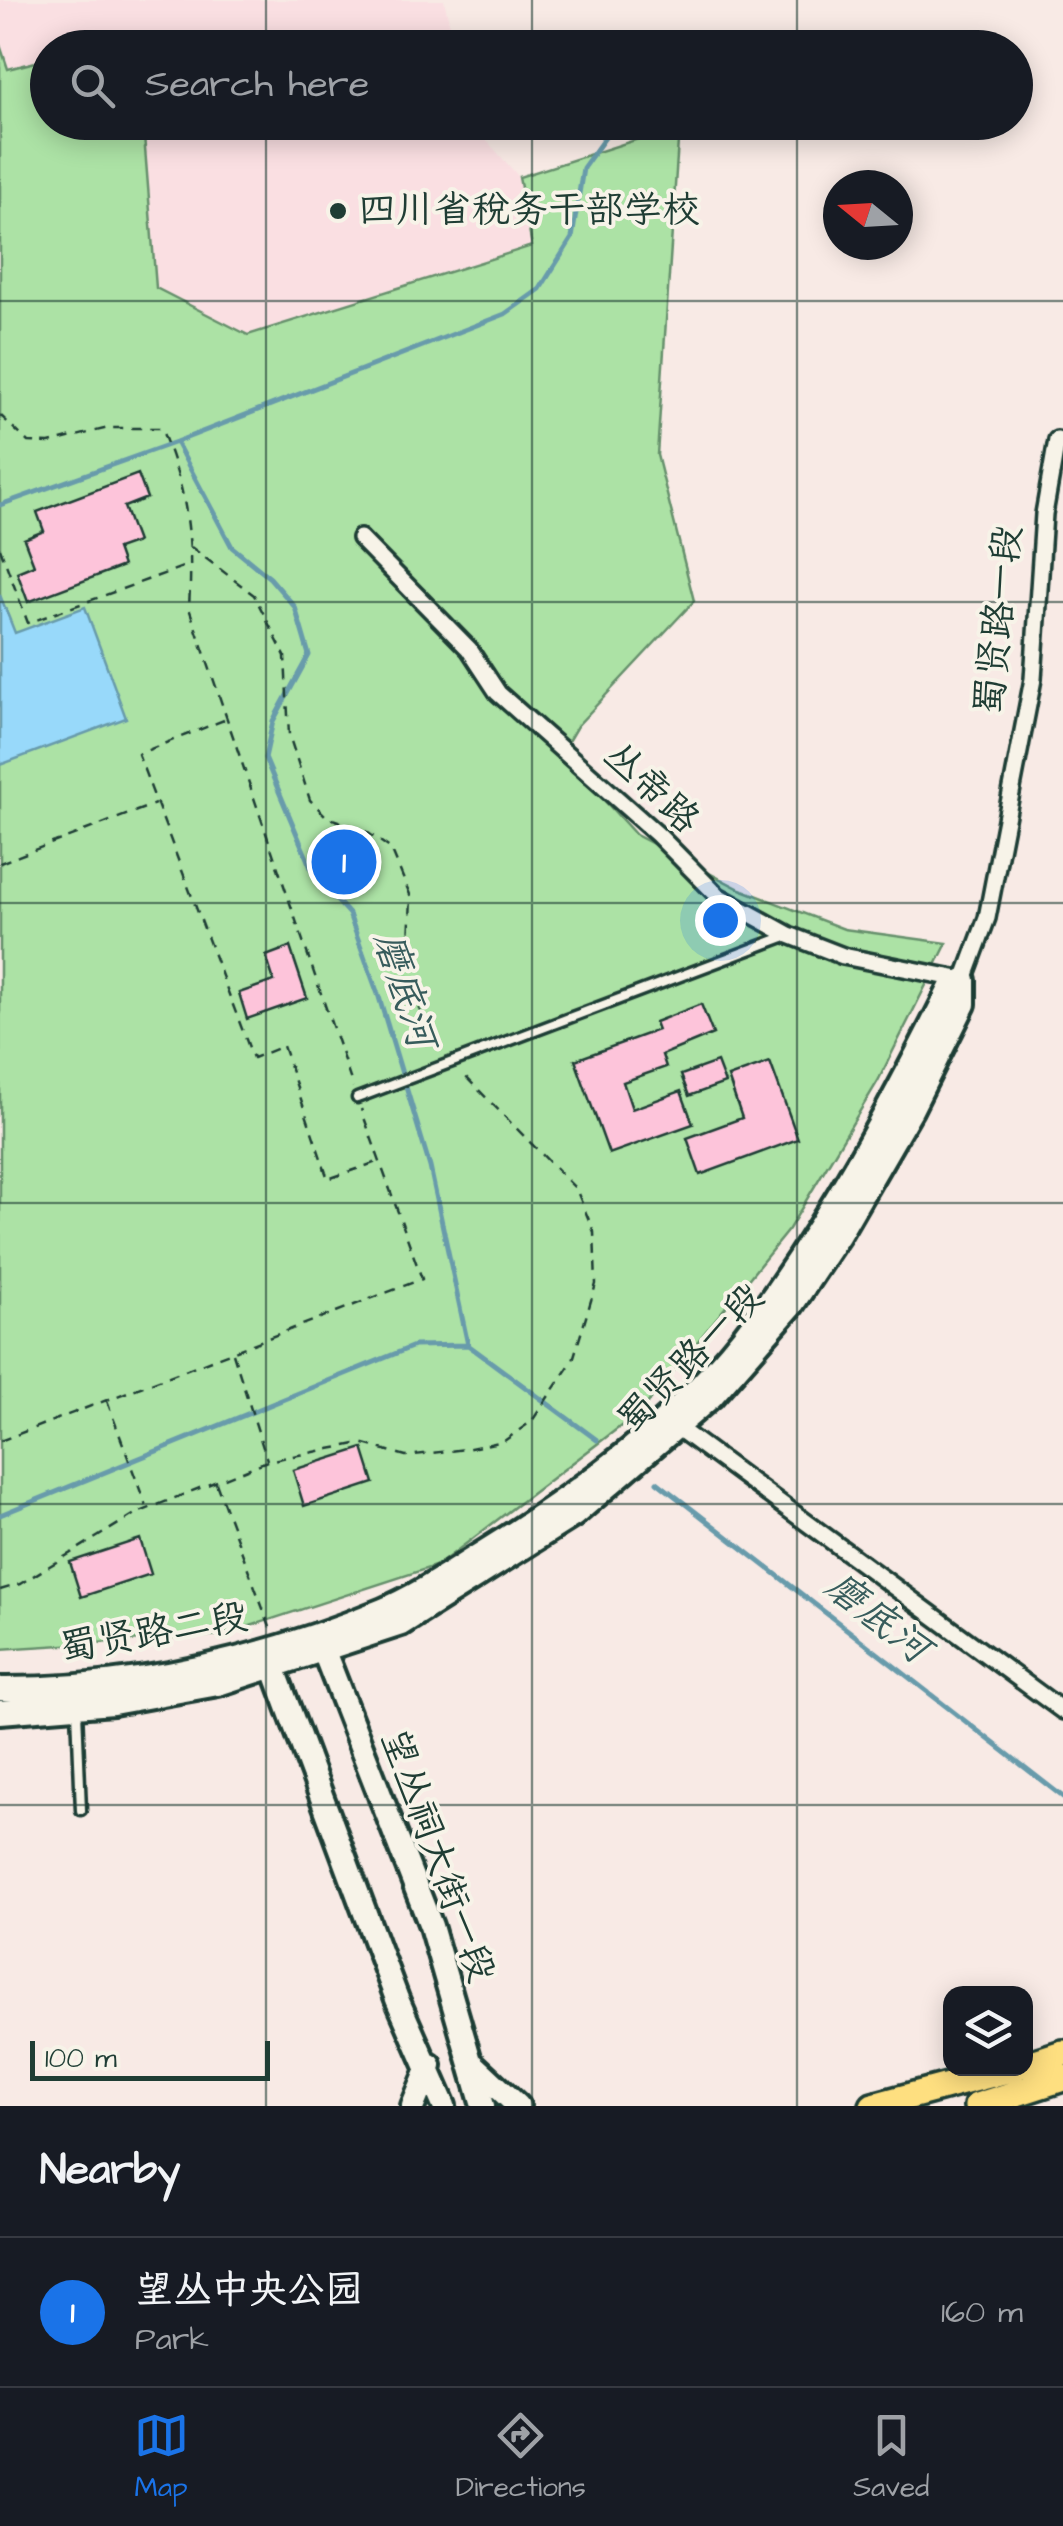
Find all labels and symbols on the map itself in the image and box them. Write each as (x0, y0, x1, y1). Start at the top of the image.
north arrow (823, 170, 913, 260)
place label: 四川省税务干部学校 (358, 185, 700, 237)
marker: 四川省税务干部学校 (327, 200, 349, 222)
street label: 蜀贤路一段 (963, 523, 1035, 717)
street label: 丛帝路 (592, 730, 710, 846)
pin: 1 (312, 824, 376, 900)
your location (695, 895, 746, 946)
water label: 磨底河 (359, 924, 451, 1061)
street label: 蜀贤路一段 (606, 1273, 776, 1445)
water label: 磨底河 (813, 1559, 946, 1680)
street label: 蜀贤路二段 (56, 1591, 252, 1675)
street label: 望丛祠大街一段 (367, 1722, 507, 1990)
scale bar (30, 2036, 270, 2080)

